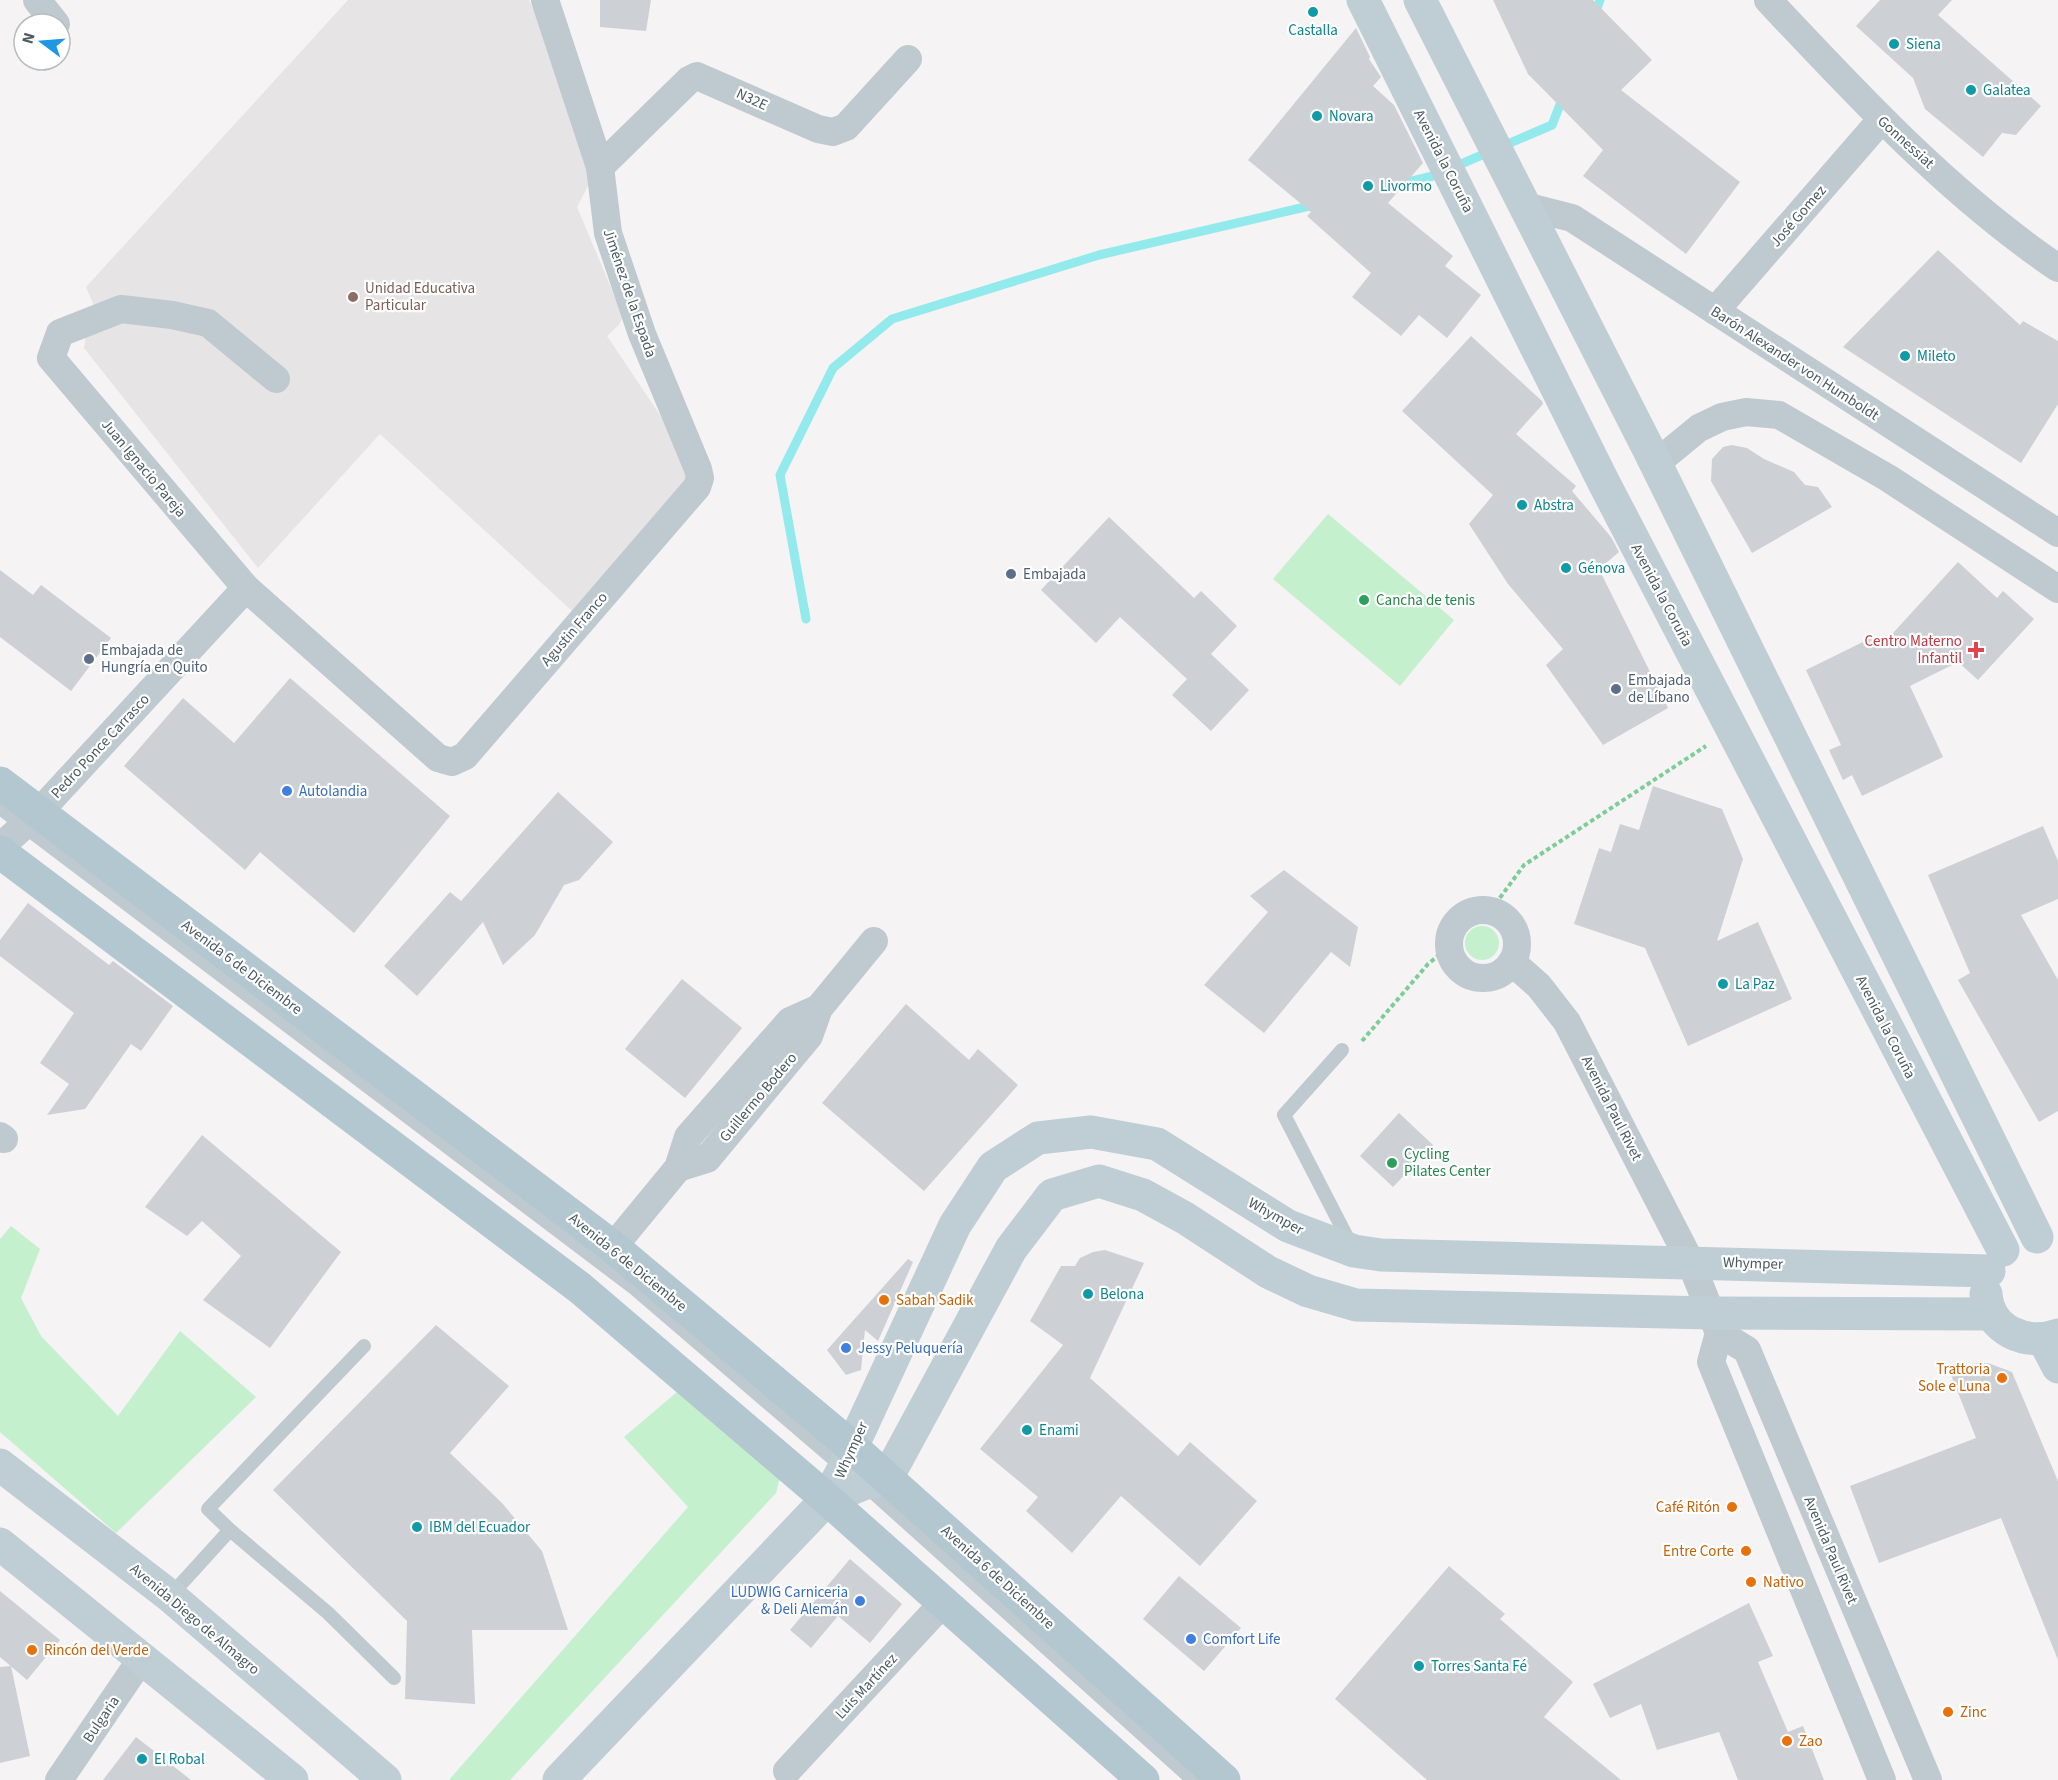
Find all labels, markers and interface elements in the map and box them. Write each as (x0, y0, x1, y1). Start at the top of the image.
marker: Castalla (1306, 5, 1320, 19)
north arrow (12, 12, 72, 72)
place label: Castalla (1288, 20, 1338, 41)
text: N (17, 30, 41, 46)
place label: Siena (1906, 34, 1941, 55)
marker: Siena (1887, 37, 1901, 51)
place label: Galatea (1983, 80, 2031, 101)
street label: N32E (733, 83, 771, 116)
marker: Galatea (1964, 83, 1978, 97)
place label: Novara (1329, 106, 1373, 127)
street label: Avenida la Coruña (1408, 106, 1479, 217)
marker: Novara (1310, 109, 1324, 123)
street label: Gonnessiat (1873, 111, 1939, 174)
place label: Livormo (1380, 176, 1432, 197)
marker: Livormo (1361, 179, 1375, 193)
street label: José Gomez (1766, 181, 1831, 252)
street label: Jiménez de la Espada (598, 226, 661, 360)
place label: Unidad Educativa Particular (365, 278, 475, 316)
marker: Unidad Educativa Particular (346, 290, 360, 304)
street label: Barón Alexander von Humboldt (1707, 301, 1883, 426)
place label: Mileto (1917, 346, 1956, 367)
marker: Mileto (1898, 349, 1912, 363)
street label: Juan Ignacio Pareja (96, 415, 191, 522)
place label: Abstra (1534, 495, 1574, 516)
marker: Abstra (1515, 498, 1529, 512)
street label: Avenida la Coruña (1626, 540, 1697, 650)
place label: Génova (1578, 558, 1625, 579)
marker: Génova (1559, 561, 1573, 575)
place label: Embajada (1023, 564, 1086, 585)
marker: Embajada (1004, 567, 1018, 581)
street label: Agustin Franco (536, 588, 613, 671)
place label: Cancha de tenis (1376, 590, 1475, 611)
marker: Cancha de tenis (1357, 593, 1371, 607)
place label: Centro Materno Infantil (1864, 631, 1962, 669)
place label: Embajada de Hungría en Quito (101, 640, 208, 678)
marker: Centro Materno Infantil (1967, 641, 1985, 659)
marker: Embajada de Hungría en Quito (82, 652, 96, 666)
place label: Embajada de Líbano (1628, 670, 1691, 708)
marker: Embajada de Líbano (1609, 682, 1623, 696)
street label: Pedro Ponce Carrasco (46, 689, 154, 803)
place label: Autolandia (299, 781, 367, 802)
marker: Autolandia (280, 784, 294, 798)
street label: Avenida 6 de Diciembre (177, 915, 307, 1020)
street label: Avenida la Coruña (1850, 972, 1921, 1083)
place label: La Paz (1735, 974, 1775, 995)
marker: La Paz (1716, 977, 1730, 991)
street label: Guillermo Bodero (715, 1048, 802, 1147)
street label: Avenida Paul Rivet (1576, 1052, 1647, 1164)
place label: Cycling Pilates Center (1404, 1144, 1491, 1182)
marker: Cycling Pilates Center (1385, 1156, 1399, 1170)
street label: Whymper (1244, 1193, 1308, 1241)
street label: Avenida 6 de Diciembre (564, 1208, 691, 1317)
street label: Whymper (1722, 1252, 1784, 1275)
place label: Belona (1100, 1284, 1144, 1305)
marker: Belona (1081, 1287, 1095, 1301)
place label: Sabah Sadik (896, 1290, 974, 1311)
marker: Sabah Sadik (877, 1293, 891, 1307)
place label: Jessy Peluquería (858, 1338, 963, 1359)
marker: Jessy Peluquería (839, 1341, 853, 1355)
place label: Trattoria Sole e Luna (1918, 1359, 1990, 1397)
marker: Trattoria Sole e Luna (1995, 1371, 2009, 1385)
street label: Whymper (830, 1418, 874, 1482)
place label: Enami (1039, 1420, 1079, 1441)
marker: Enami (1020, 1423, 1034, 1437)
street label: Avenida Paul Rivet (1798, 1493, 1863, 1607)
place label: Café Ritón (1656, 1497, 1720, 1518)
marker: Café Ritón (1725, 1500, 1739, 1514)
place label: IBM del Ecuador (429, 1517, 531, 1538)
marker: IBM del Ecuador (410, 1520, 424, 1534)
street label: Avenida 6 de Diciembre (936, 1521, 1059, 1634)
place label: Entre Corte (1663, 1541, 1734, 1562)
marker: Entre Corte (1739, 1544, 1753, 1558)
street label: Avenida Diego de Almagro (125, 1559, 264, 1680)
place label: Nativo (1763, 1572, 1804, 1593)
marker: Nativo (1744, 1575, 1758, 1589)
place label: LUDWIG Carniceria & Deli Alemán (731, 1582, 848, 1620)
marker: LUDWIG Carniceria & Deli Alemán (853, 1594, 867, 1608)
place label: Comfort Life (1203, 1629, 1280, 1650)
marker: Comfort Life (1184, 1632, 1198, 1646)
place label: Rincón del Verde (44, 1640, 149, 1661)
marker: Rincón del Verde (25, 1643, 39, 1657)
street label: Luis Martínez (830, 1649, 902, 1724)
place label: Torres Santa Fé (1431, 1656, 1527, 1677)
marker: Torres Santa Fé (1412, 1659, 1426, 1673)
street label: Bulgaria (78, 1692, 125, 1747)
place label: Zinc (1960, 1702, 1987, 1723)
marker: Zinc (1941, 1705, 1955, 1719)
place label: Zao (1799, 1731, 1823, 1752)
marker: Zao (1780, 1734, 1794, 1748)
place label: El Robal (154, 1749, 205, 1770)
marker: El Robal (135, 1752, 149, 1766)

